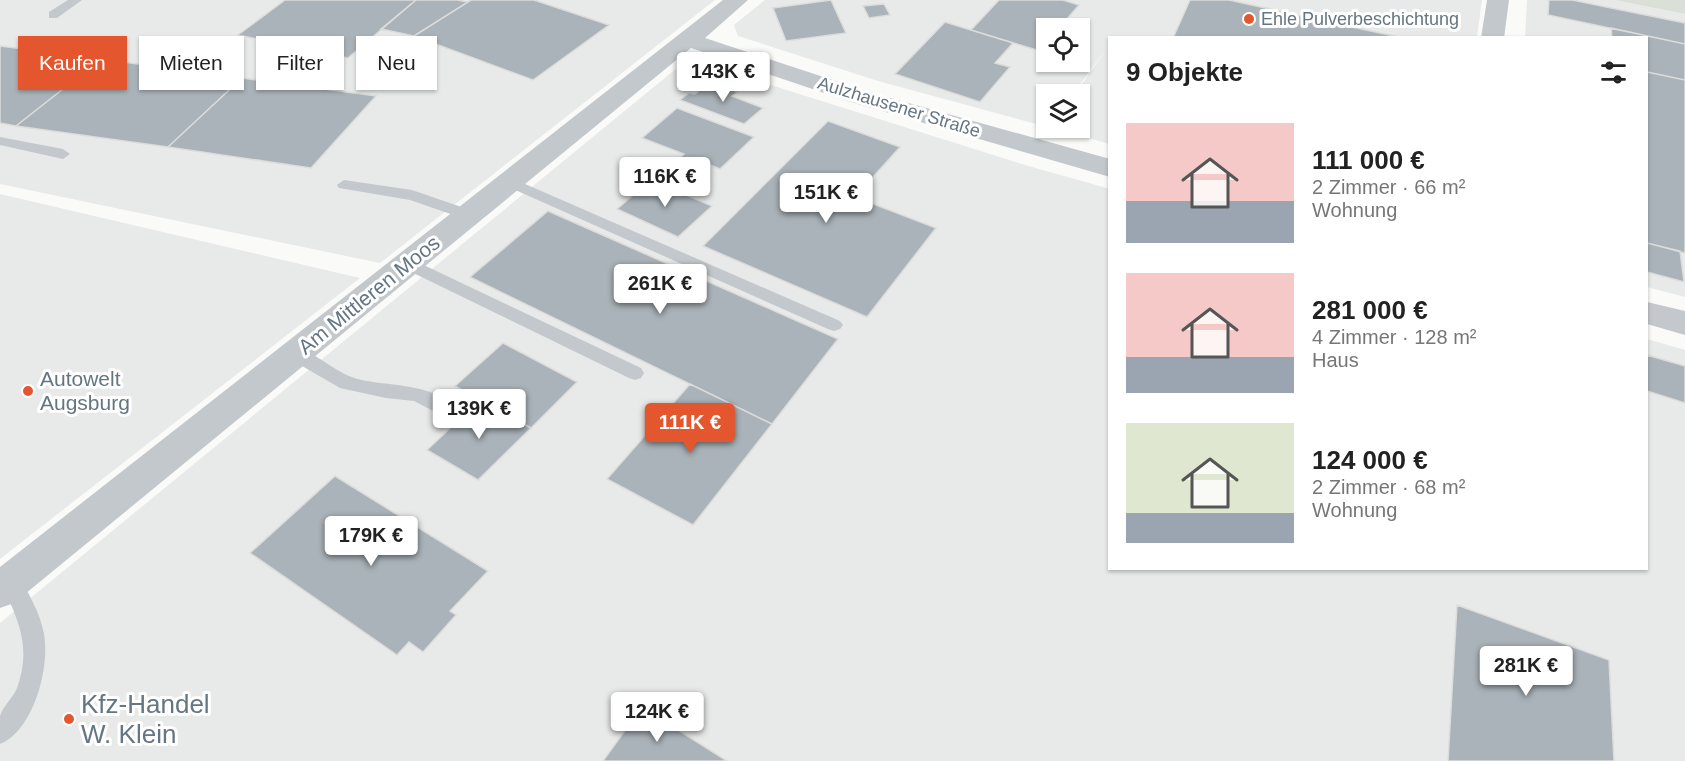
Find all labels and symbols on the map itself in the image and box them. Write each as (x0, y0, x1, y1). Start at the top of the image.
place label: Ehle Pulverbeschichtung (1261, 9, 1459, 29)
marker: Ehle Pulverbeschichtung (1242, 12, 1256, 26)
pin: 143K € (674, 52, 772, 103)
street label: Aulzhausener Straße (815, 73, 983, 141)
pin: 116K € (616, 157, 714, 208)
pin: 151K € (777, 173, 875, 224)
street label: Am Mittleren Moos (293, 231, 444, 359)
pin: 261K € (611, 264, 709, 315)
place label: Autowelt Augsburg (40, 367, 130, 414)
marker: Autowelt Augsburg (21, 384, 35, 398)
pin: 139K € (430, 389, 528, 440)
pin: 111K € (641, 403, 739, 454)
pin: 179K € (322, 516, 420, 567)
pin: 281K € (1477, 646, 1575, 697)
place label: Kfz-Handel W. Klein (81, 689, 210, 749)
pin: 124K € (608, 692, 706, 743)
marker: Kfz-Handel W. Klein (62, 712, 76, 726)

